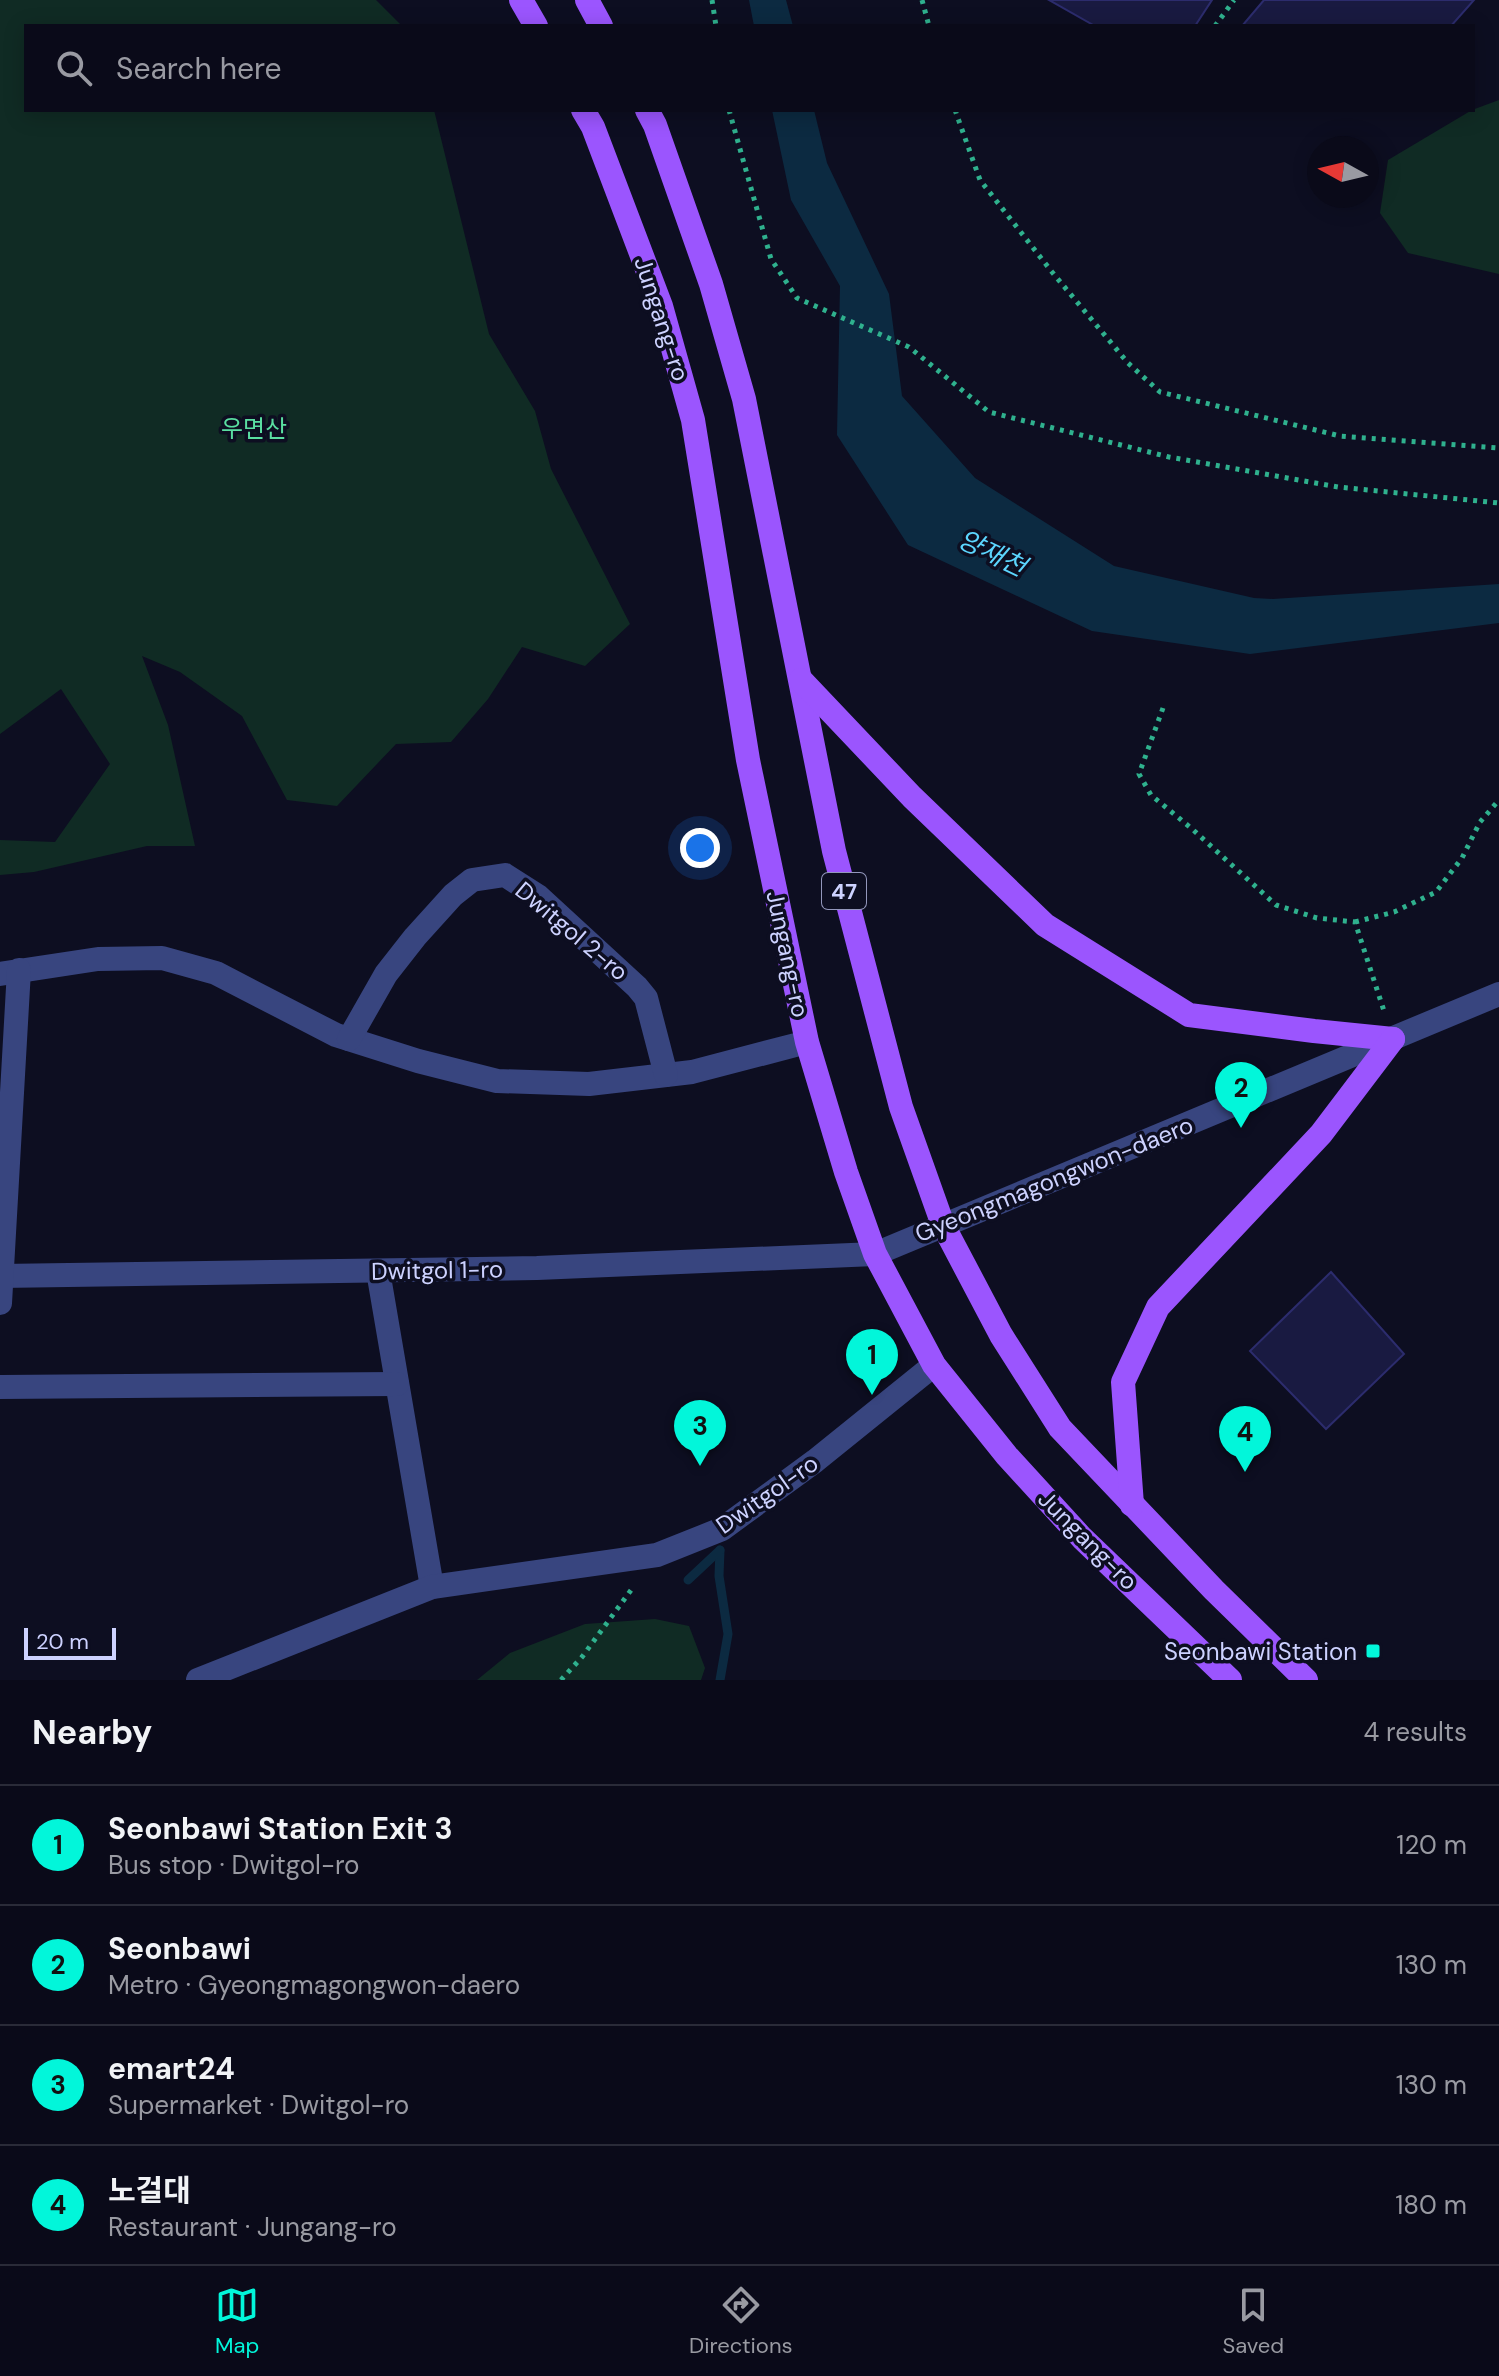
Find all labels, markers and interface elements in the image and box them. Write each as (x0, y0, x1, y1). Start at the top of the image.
search box (24, 24, 1475, 112)
icon: search (52, 46, 96, 90)
text: Search here (116, 49, 282, 88)
north arrow (1307, 136, 1379, 208)
street label: Jungang-ro (627, 253, 697, 385)
park label: 우면산 (221, 413, 287, 444)
water label: 양재천 (952, 522, 1034, 585)
your location (680, 828, 720, 868)
road number: 47 (822, 873, 866, 909)
street label: Dwitgol 2-ro (509, 875, 635, 987)
street label: Jungang-ro (759, 888, 817, 1020)
pin: 2 (1215, 1062, 1267, 1128)
street label: Gyeongmagongwon-daero (910, 1109, 1198, 1249)
street label: Dwitgol 1-ro (371, 1253, 503, 1287)
pin: 1 (846, 1329, 898, 1395)
pin: 3 (674, 1400, 726, 1466)
pin: 4 (1219, 1406, 1271, 1472)
street label: Dwitgol-ro (710, 1447, 824, 1541)
street label: Jungang-ro (1031, 1483, 1145, 1597)
scale bar (24, 1624, 116, 1660)
text: 20 m (36, 1627, 89, 1656)
place label: Seonbawi Station (1164, 1636, 1357, 1667)
marker: Seonbawi Station (1364, 1642, 1382, 1660)
text: Nearby (32, 1710, 152, 1755)
text: 4 results (1363, 1715, 1467, 1749)
text: Seonbawi Station Exit 3 (108, 1809, 453, 1848)
text: 1 (53, 1828, 63, 1862)
text: 120 m (1396, 1828, 1467, 1862)
text: Bus stop · Dwitgol-ro (108, 1848, 360, 1882)
text: Seonbawi (108, 1929, 251, 1968)
text: 2 (50, 1948, 66, 1982)
text: 130 m (1396, 1948, 1467, 1982)
text: Metro · Gyeongmagongwon-daero (108, 1968, 520, 2002)
text: emart24 (108, 2049, 235, 2088)
text: 3 (50, 2068, 66, 2102)
text: 130 m (1396, 2068, 1467, 2102)
text: Supermarket · Dwitgol-ro (108, 2088, 409, 2122)
text: 노걸대 (108, 2171, 191, 2210)
text: 4 (50, 2188, 66, 2222)
text: 180 m (1395, 2188, 1467, 2222)
text: Restaurant · Jungang-ro (108, 2210, 397, 2244)
tab: Map (215, 2283, 259, 2360)
tab: Directions (689, 2283, 793, 2360)
tab: Saved (1222, 2283, 1284, 2360)

